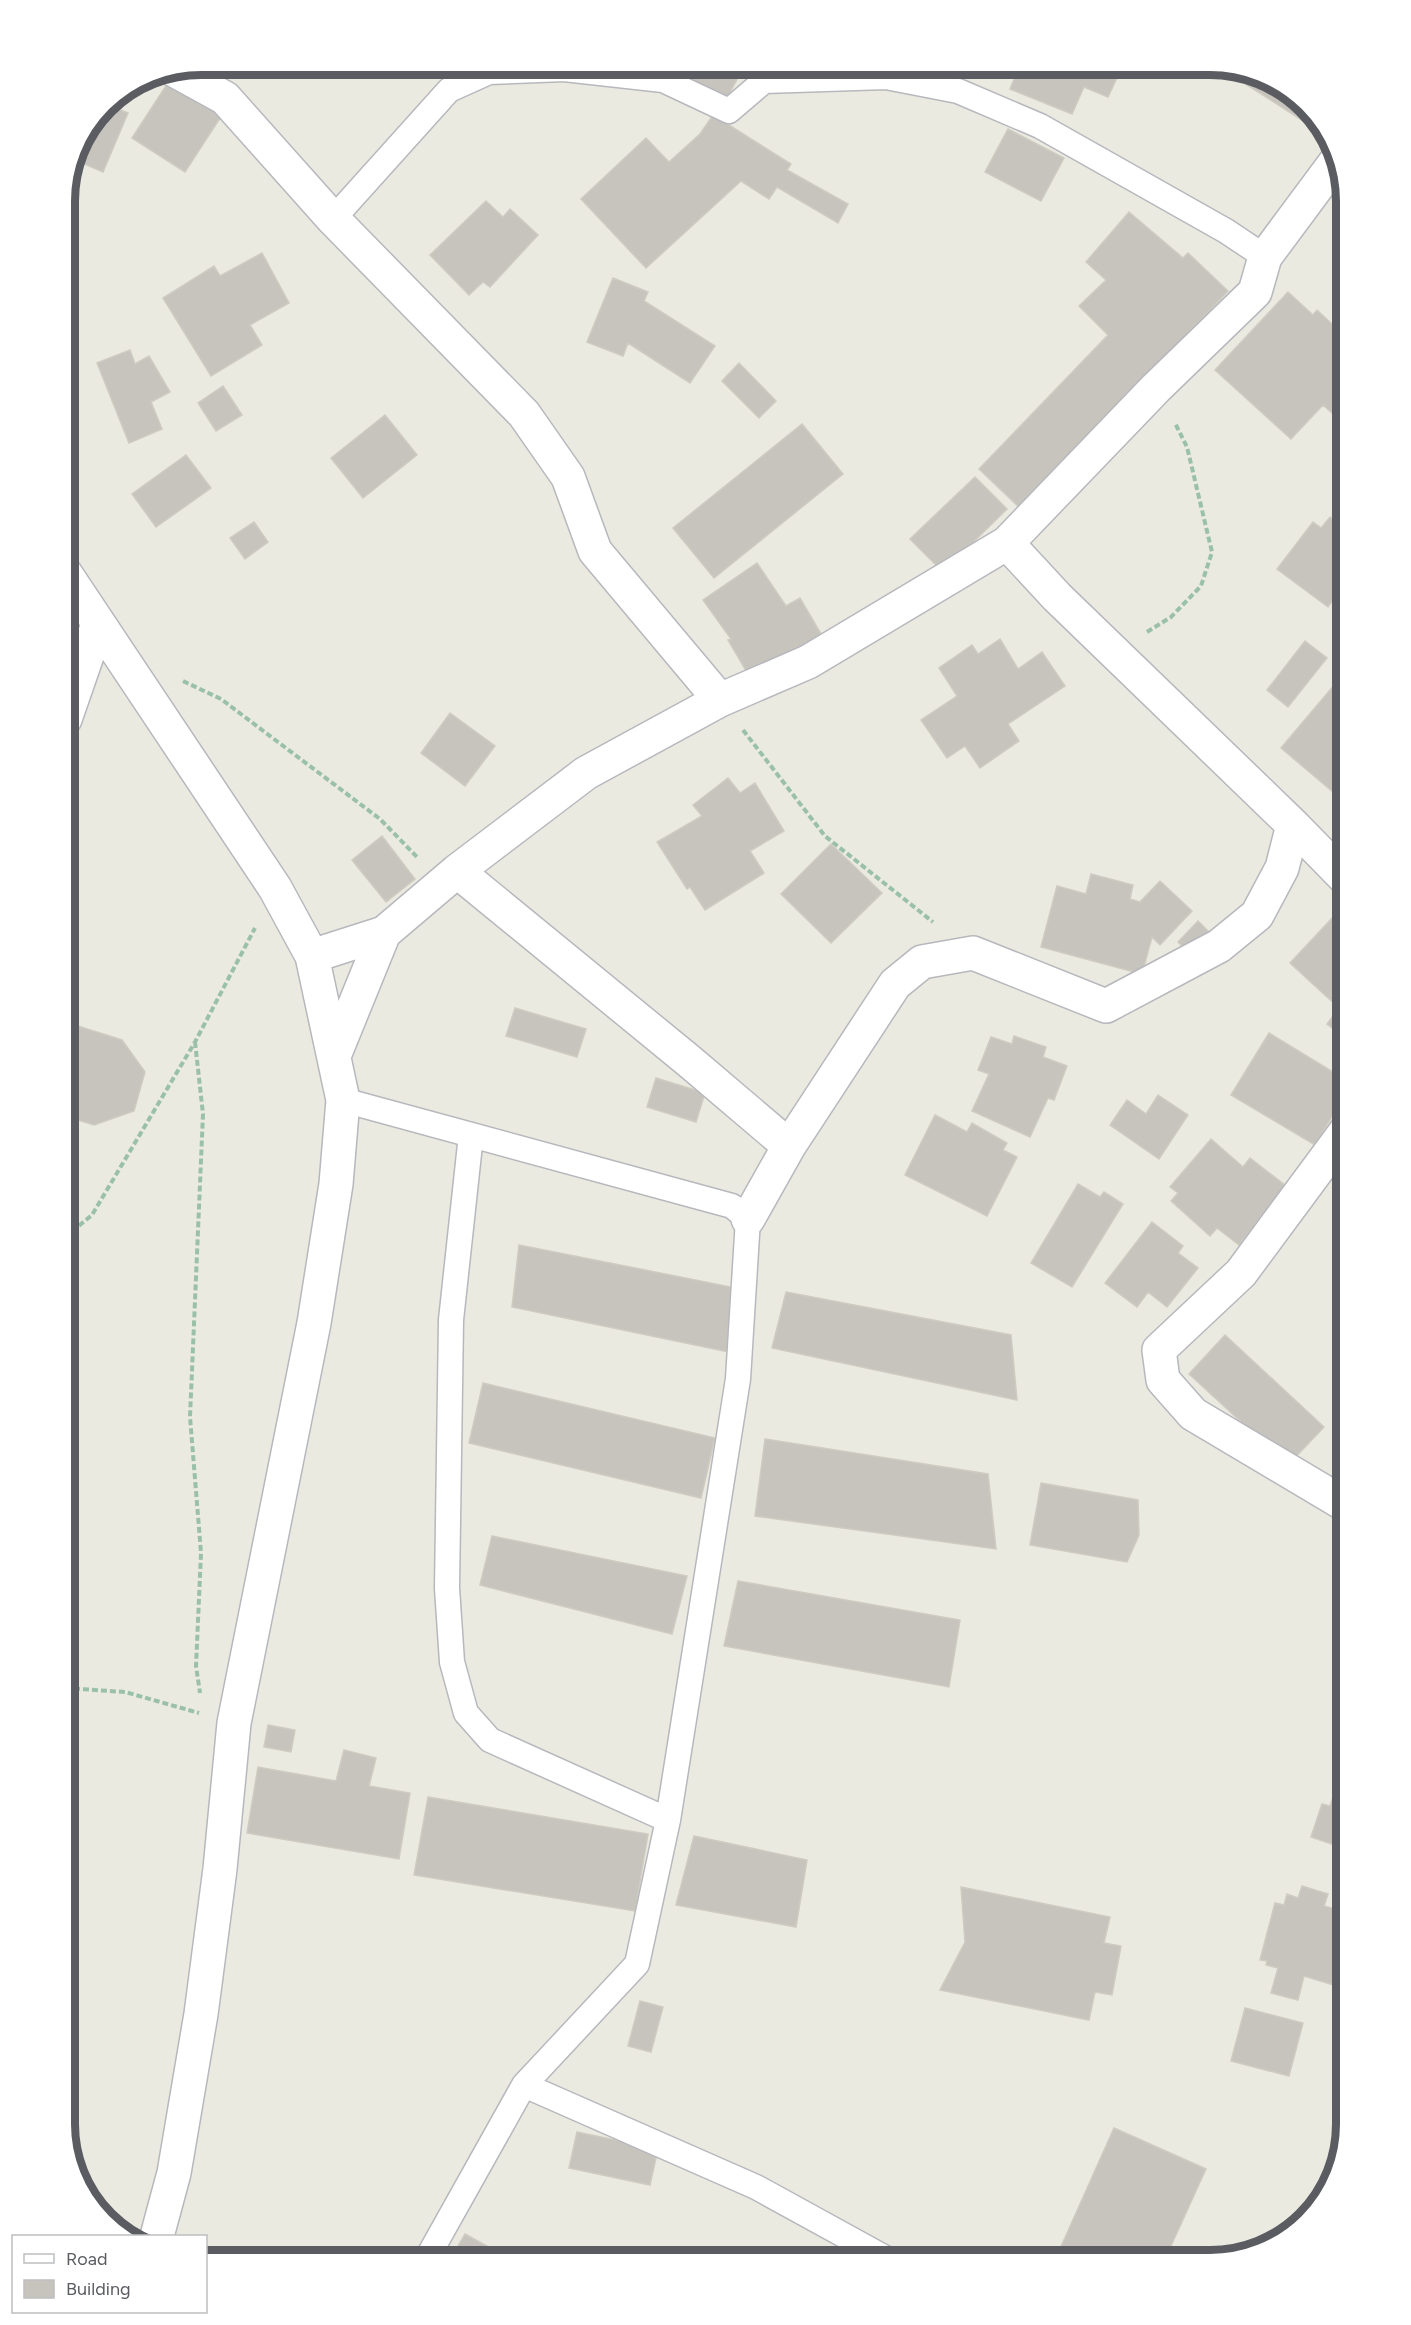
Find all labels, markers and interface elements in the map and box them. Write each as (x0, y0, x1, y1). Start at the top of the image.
legend (12, 2235, 207, 2313)
text: Road (66, 2248, 107, 2270)
text: Building (66, 2278, 131, 2300)

